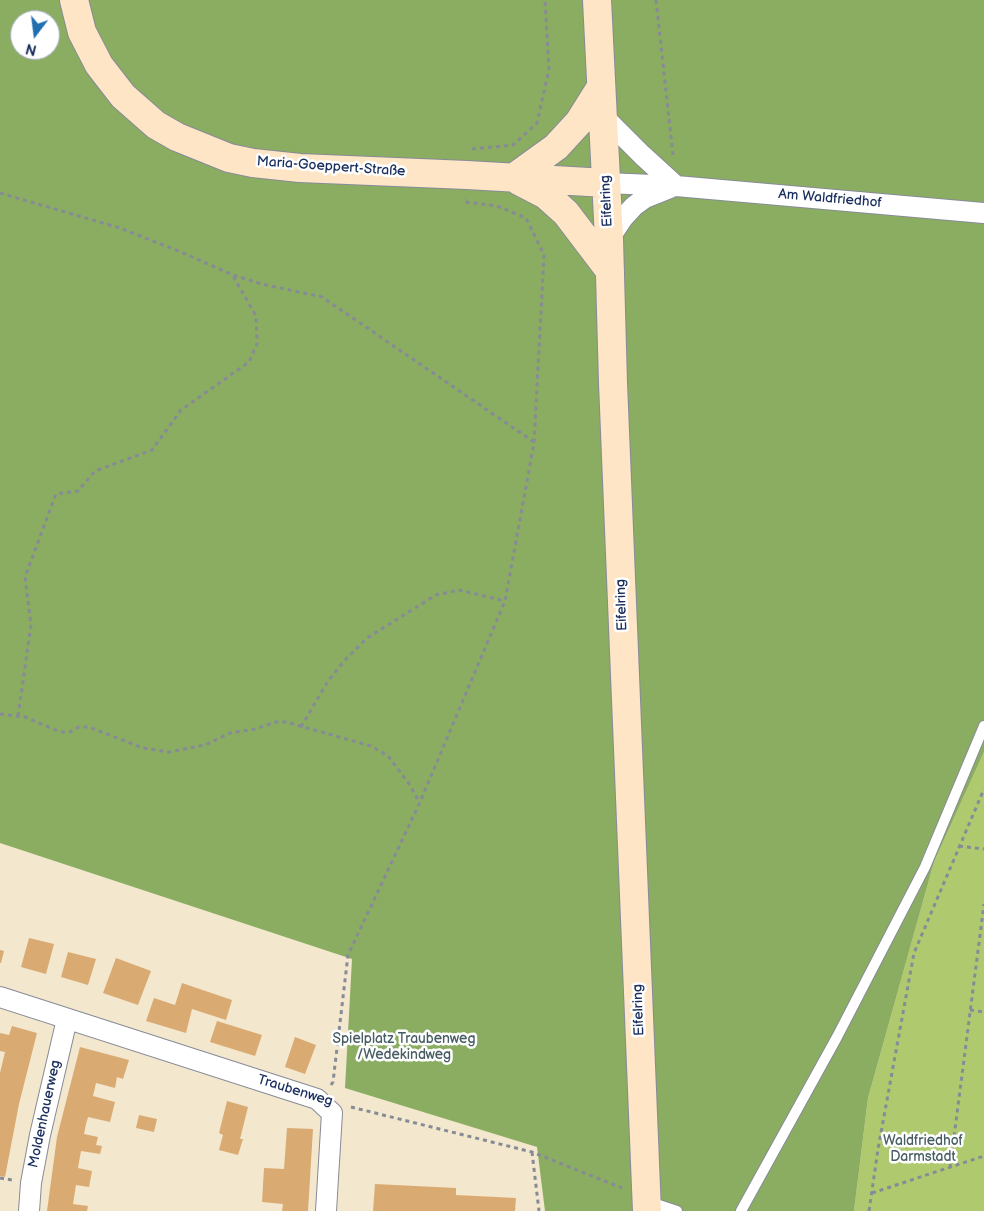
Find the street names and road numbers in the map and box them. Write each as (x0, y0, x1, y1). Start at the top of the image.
street label: Maria-Goeppert-Straße (256, 153, 406, 181)
street label: Eifelring (597, 175, 617, 227)
street label: Am Waldfriedhof (778, 186, 882, 212)
street label: Eifelring (613, 579, 631, 631)
street label: Eifelring (630, 984, 648, 1036)
street label: Moldenhauerweg (25, 1059, 65, 1169)
street label: Traubenweg (255, 1072, 335, 1110)

